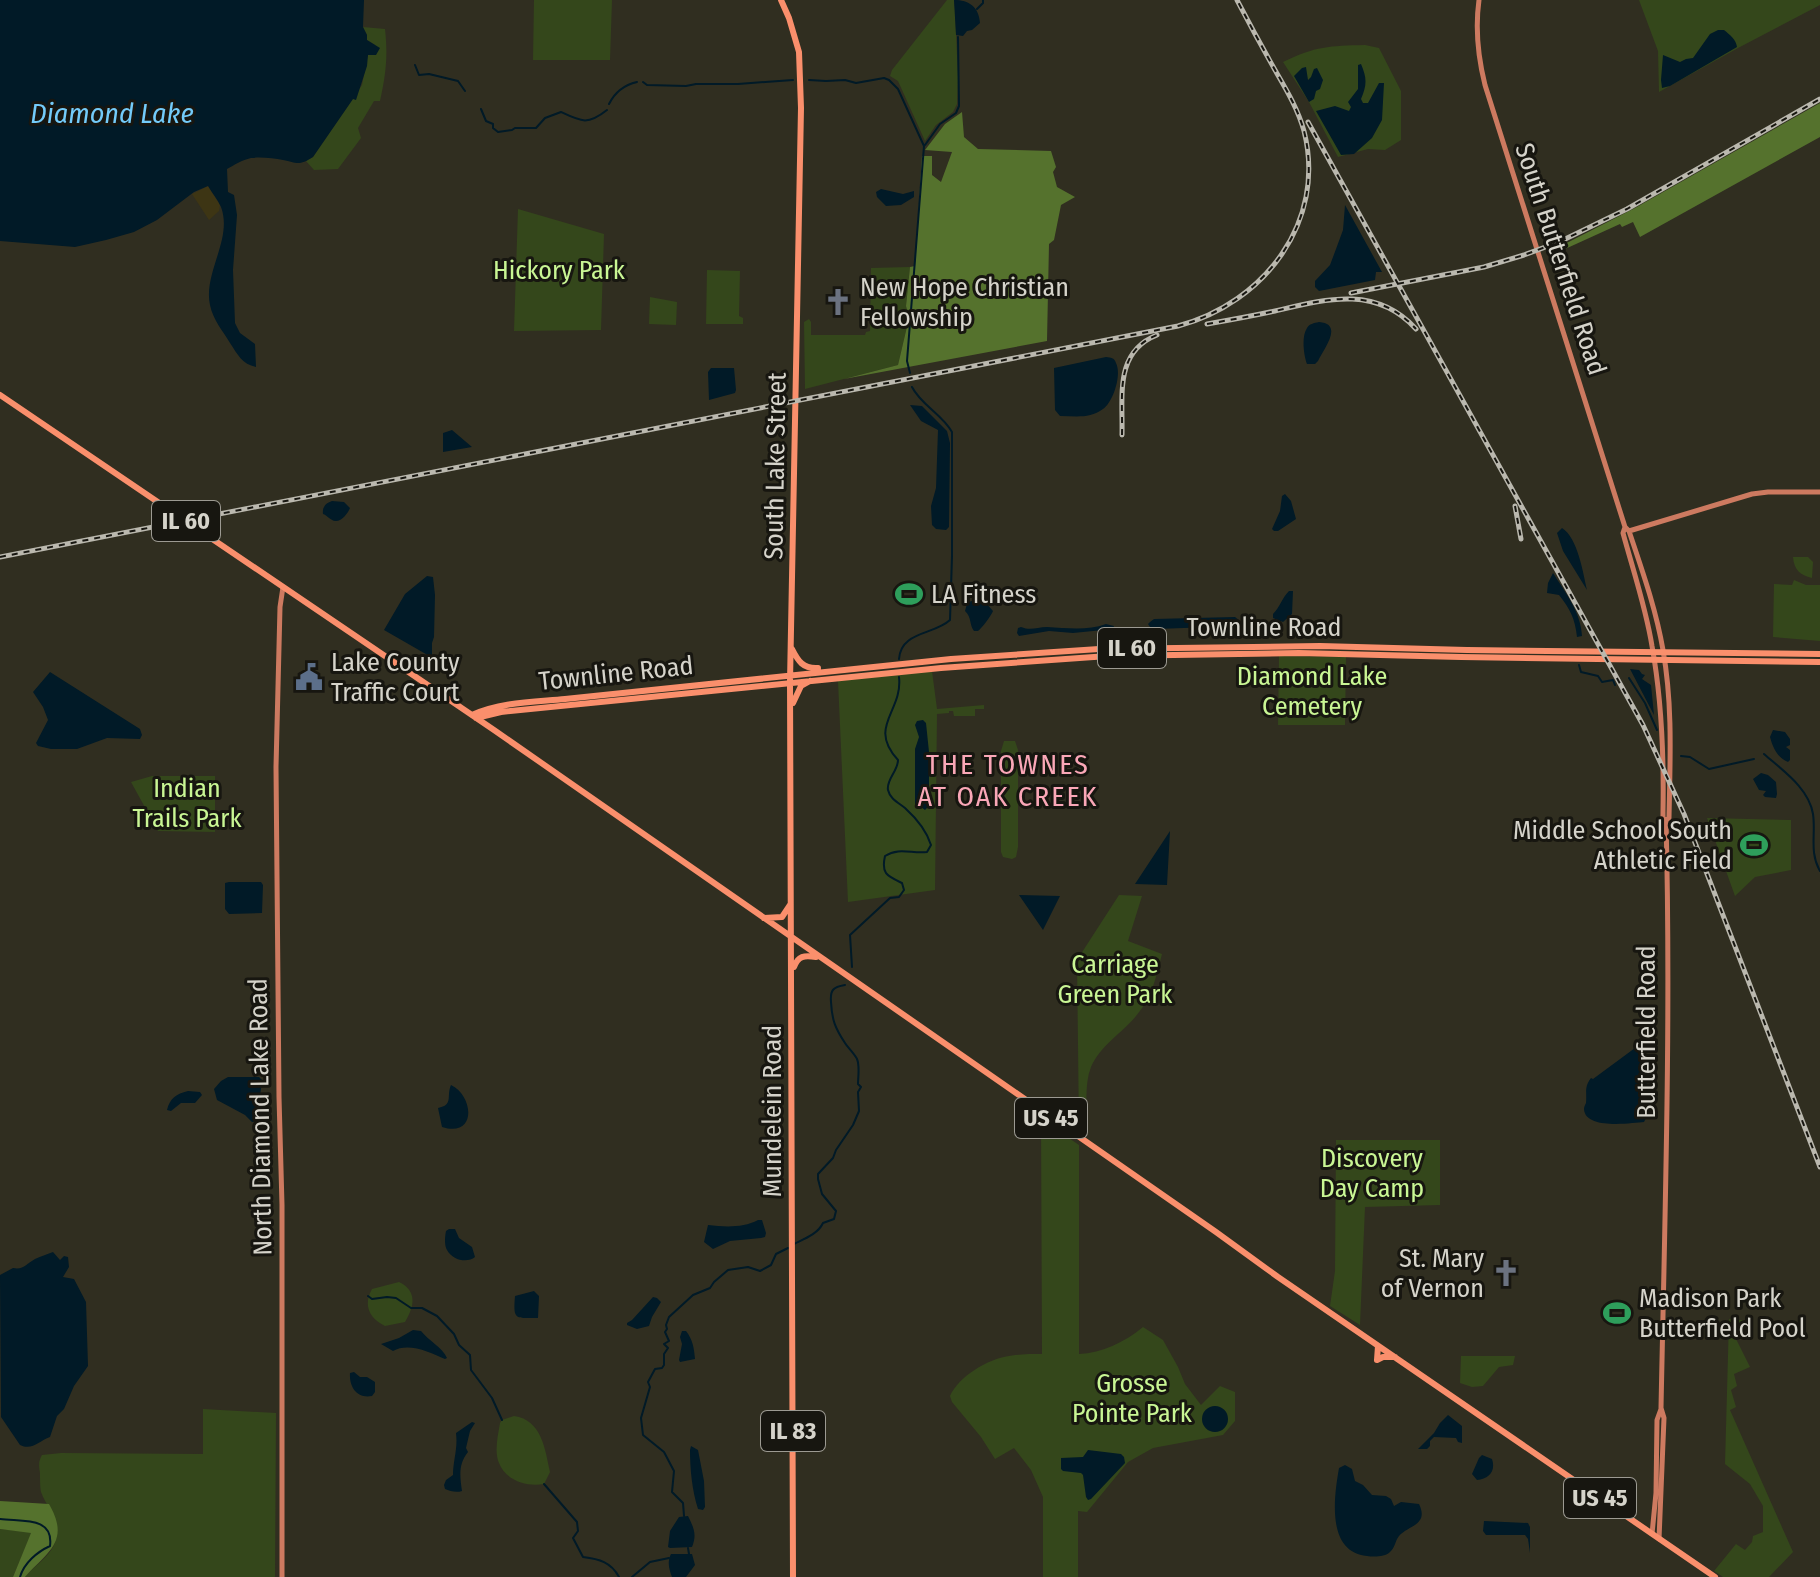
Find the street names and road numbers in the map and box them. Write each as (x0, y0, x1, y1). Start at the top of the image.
street label: South Butterfield Road (1508, 139, 1613, 379)
street label: South Lake Street (758, 372, 793, 560)
road number: IL 60 (152, 501, 220, 541)
street label: Townline Road (1187, 612, 1342, 643)
road number: IL 60 (1098, 628, 1166, 668)
street label: Townline Road (537, 650, 695, 697)
street label: Butterfield Road (1631, 945, 1662, 1119)
street label: North Diamond Lake Road (243, 978, 278, 1256)
street label: Mundelein Road (757, 1025, 788, 1197)
road number: US 45 (1015, 1098, 1087, 1138)
road number: IL 83 (761, 1411, 825, 1451)
road number: US 45 (1564, 1478, 1636, 1518)

